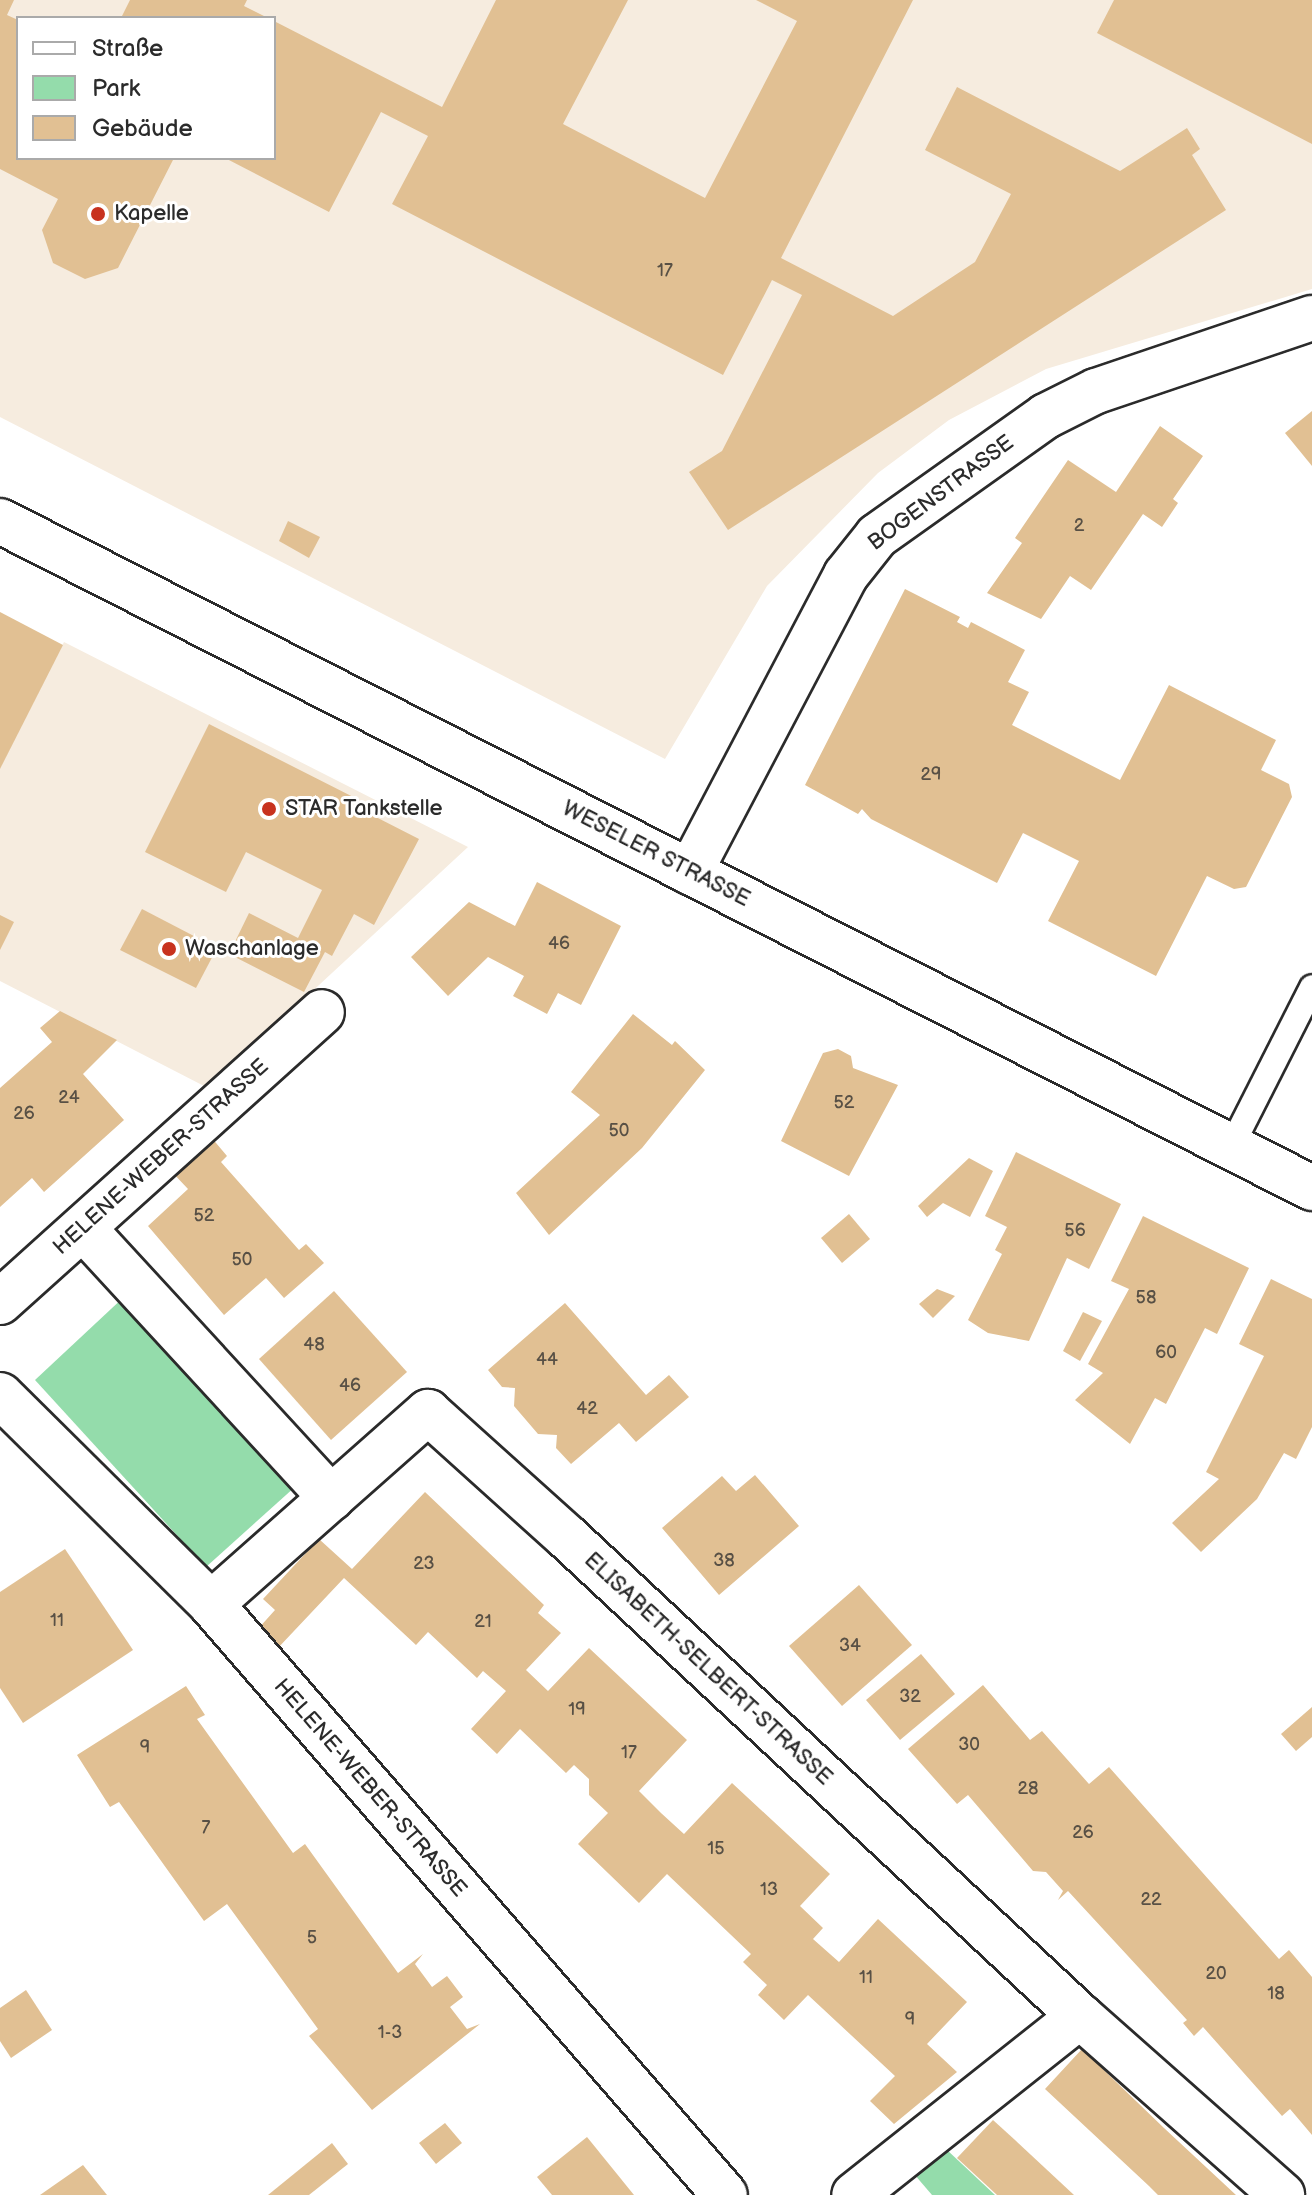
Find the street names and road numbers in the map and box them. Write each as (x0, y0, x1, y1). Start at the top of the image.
street label: BOGENSTRASSE (863, 430, 1019, 556)
street label: WESELER STRASSE (558, 795, 754, 913)
street label: HELENE-WEBER-STRASSE (48, 1053, 274, 1261)
street label: ELISABETH-SELBERT-STRASSE (579, 1547, 837, 1791)
street label: HELENE-WEBER-STRASSE (268, 1674, 472, 1902)

